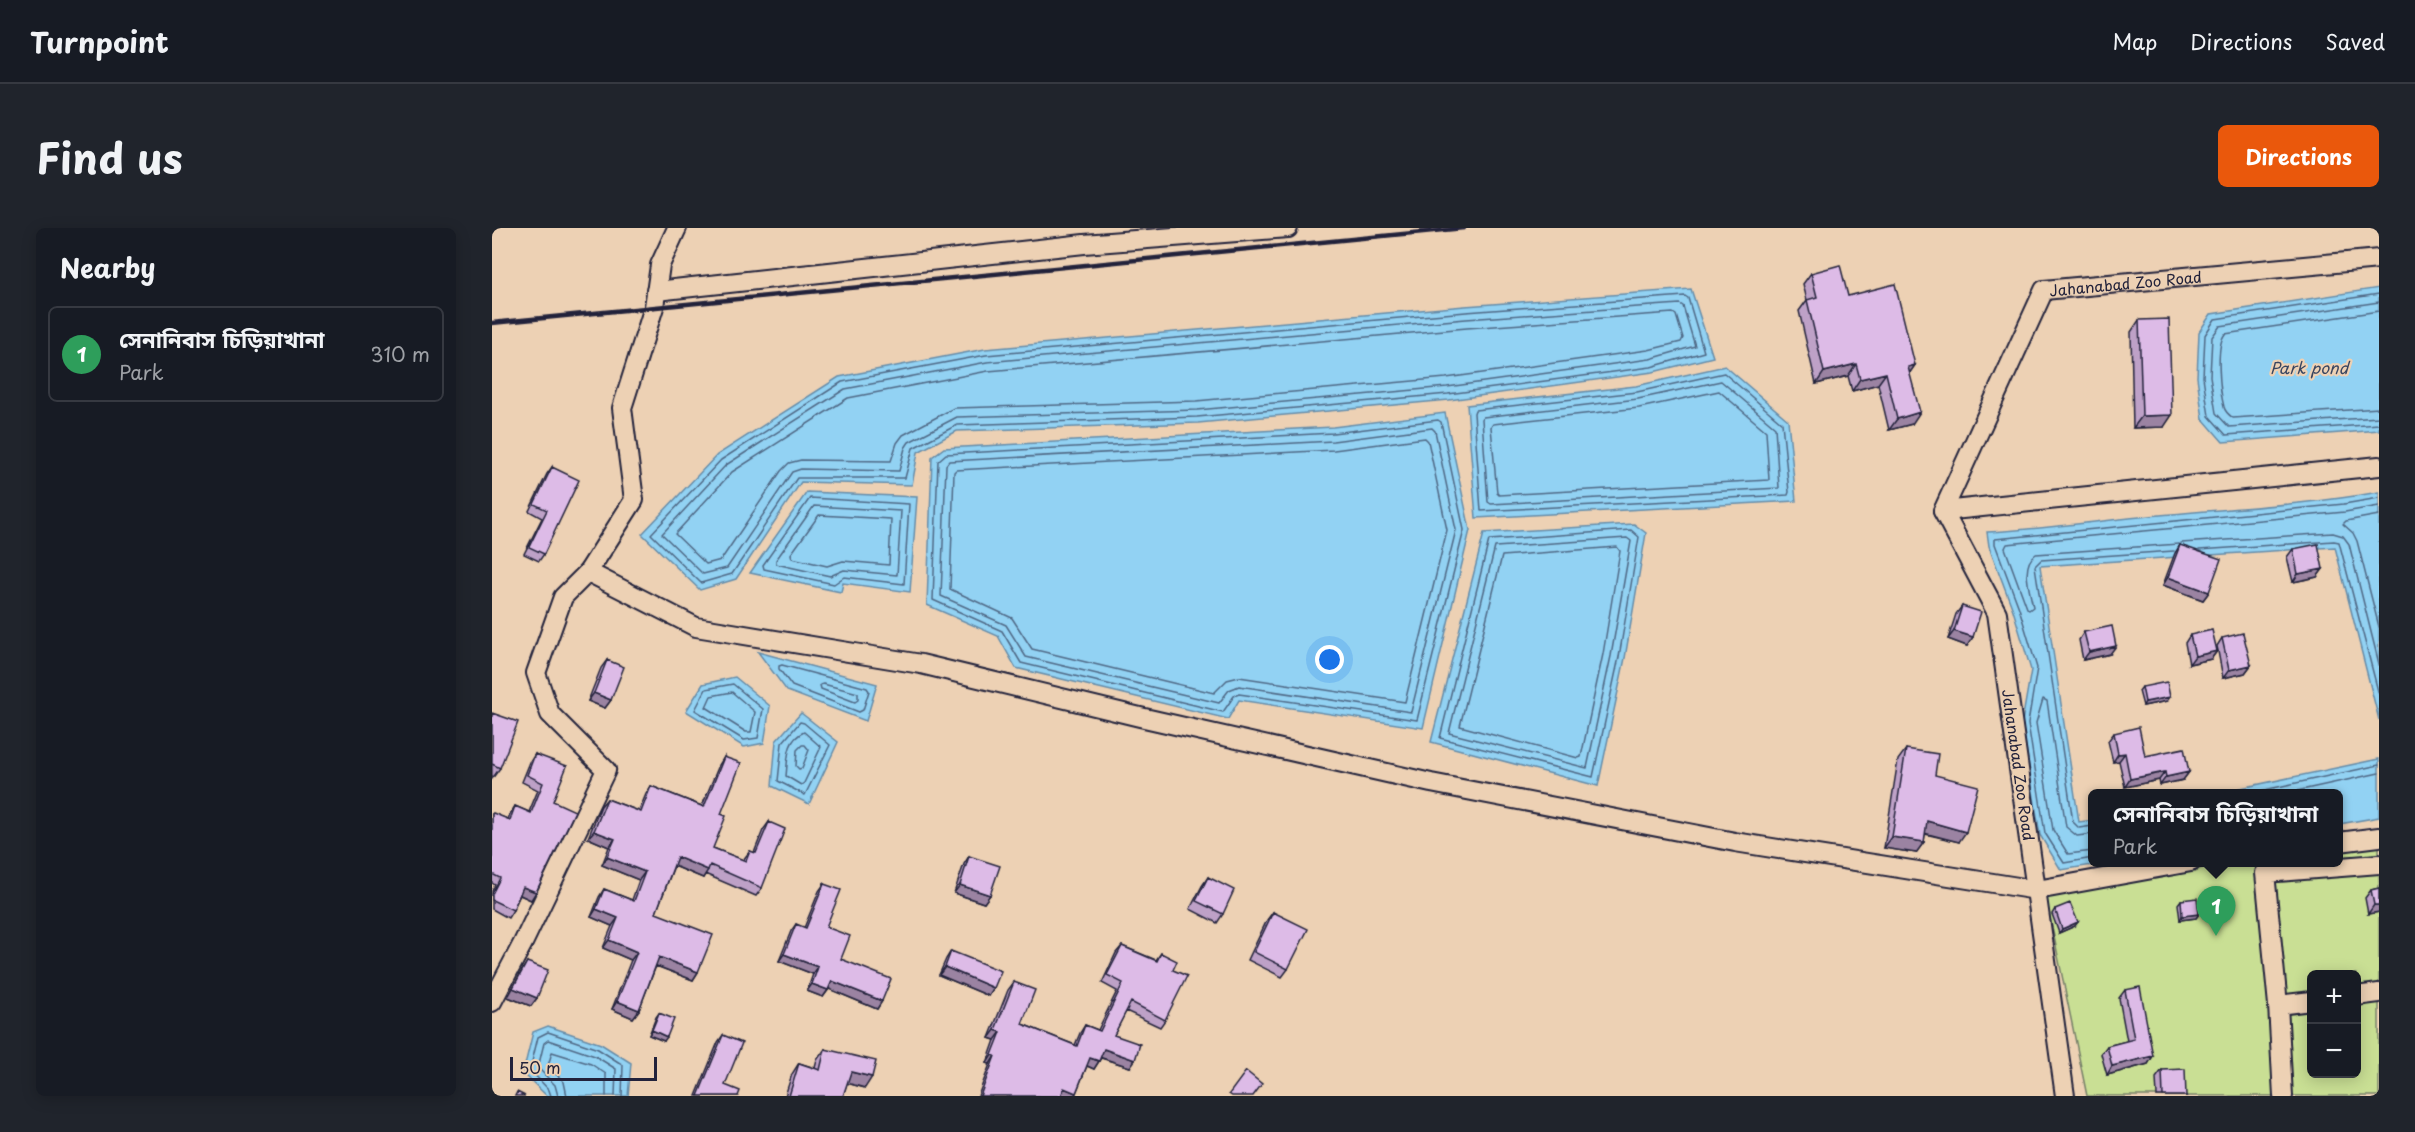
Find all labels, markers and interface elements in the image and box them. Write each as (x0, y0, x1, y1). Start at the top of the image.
text: Turnpoint (30, 20, 169, 63)
text: Map (2112, 25, 2157, 57)
text: Directions (2190, 25, 2292, 57)
text: Saved (2325, 25, 2385, 57)
text: Find us (36, 125, 183, 188)
button: Directions (2218, 125, 2379, 187)
text: Nearby (60, 248, 155, 287)
street label: Jahanabad Zoo Road (2048, 264, 2203, 301)
text: সেনানিবাস চিড়িয়াখানা (119, 322, 325, 355)
text: 1 (77, 339, 86, 369)
text: 310 m (370, 339, 430, 369)
water label: Park pond (2270, 355, 2351, 379)
text: Park (119, 357, 164, 387)
your location (1315, 645, 1344, 674)
street label: Jahanabad Zoo Road (1997, 688, 2041, 842)
popup (2088, 789, 2343, 867)
text: সেনানিবাস চিড়িয়াখানা (2113, 796, 2318, 829)
text: Park (2113, 831, 2157, 861)
pin: 1 (2196, 886, 2236, 936)
map controls (2307, 970, 2361, 1078)
button: + (2307, 970, 2361, 1024)
button: − (2307, 1024, 2361, 1078)
scale bar (510, 1054, 657, 1082)
text: 50 m (519, 1055, 560, 1079)

